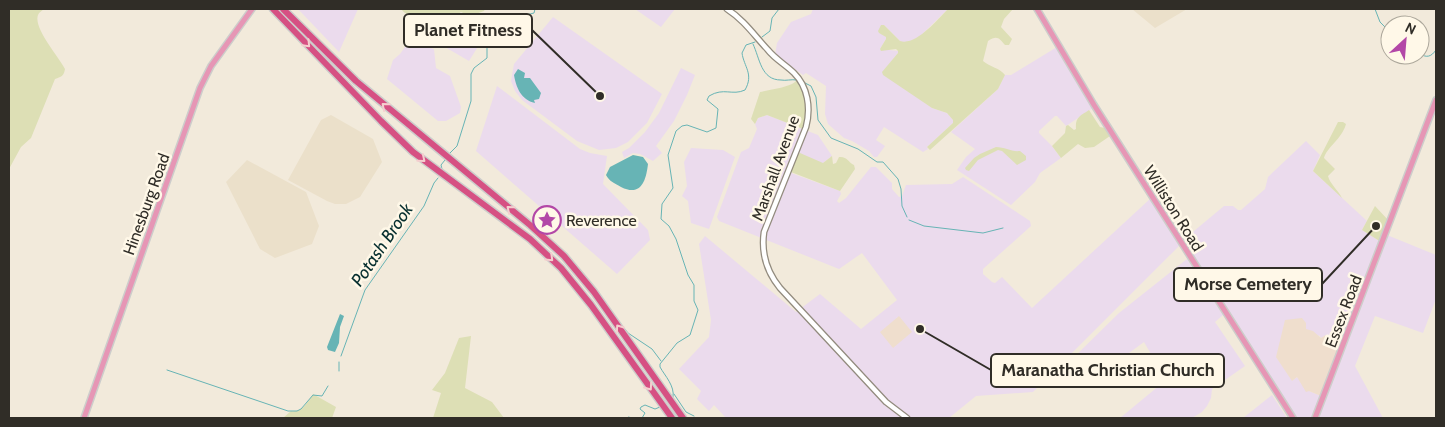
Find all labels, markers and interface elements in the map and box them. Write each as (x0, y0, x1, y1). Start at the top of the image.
callout: Planet Fitness (404, 14, 532, 47)
north arrow (1380, 15, 1430, 65)
text: N (1402, 18, 1419, 39)
text: Planet Fitness (414, 19, 522, 41)
one-way arrow (302, 38, 311, 47)
one-way arrow (381, 102, 390, 111)
street label: Marshall Avenue (748, 113, 803, 223)
street label: Hinesburg Road (119, 151, 174, 258)
one-way arrow (416, 153, 425, 162)
street label: Williston Road (1140, 162, 1207, 255)
water label: Potash Brook (346, 198, 418, 291)
place icon: Reverence (532, 205, 562, 235)
one-way arrow (507, 206, 516, 214)
place label: Reverence (566, 211, 637, 230)
one-way arrow (545, 252, 554, 261)
callout: Morse Cemetery (1174, 268, 1322, 301)
street label: Essex Road (1321, 272, 1366, 350)
text: Morse Cemetery (1184, 273, 1312, 295)
one-way arrow (616, 324, 625, 334)
callout: Maranatha Christian Church (991, 354, 1224, 387)
text: Maranatha Christian Church (1001, 359, 1215, 381)
one-way arrow (643, 381, 652, 391)

